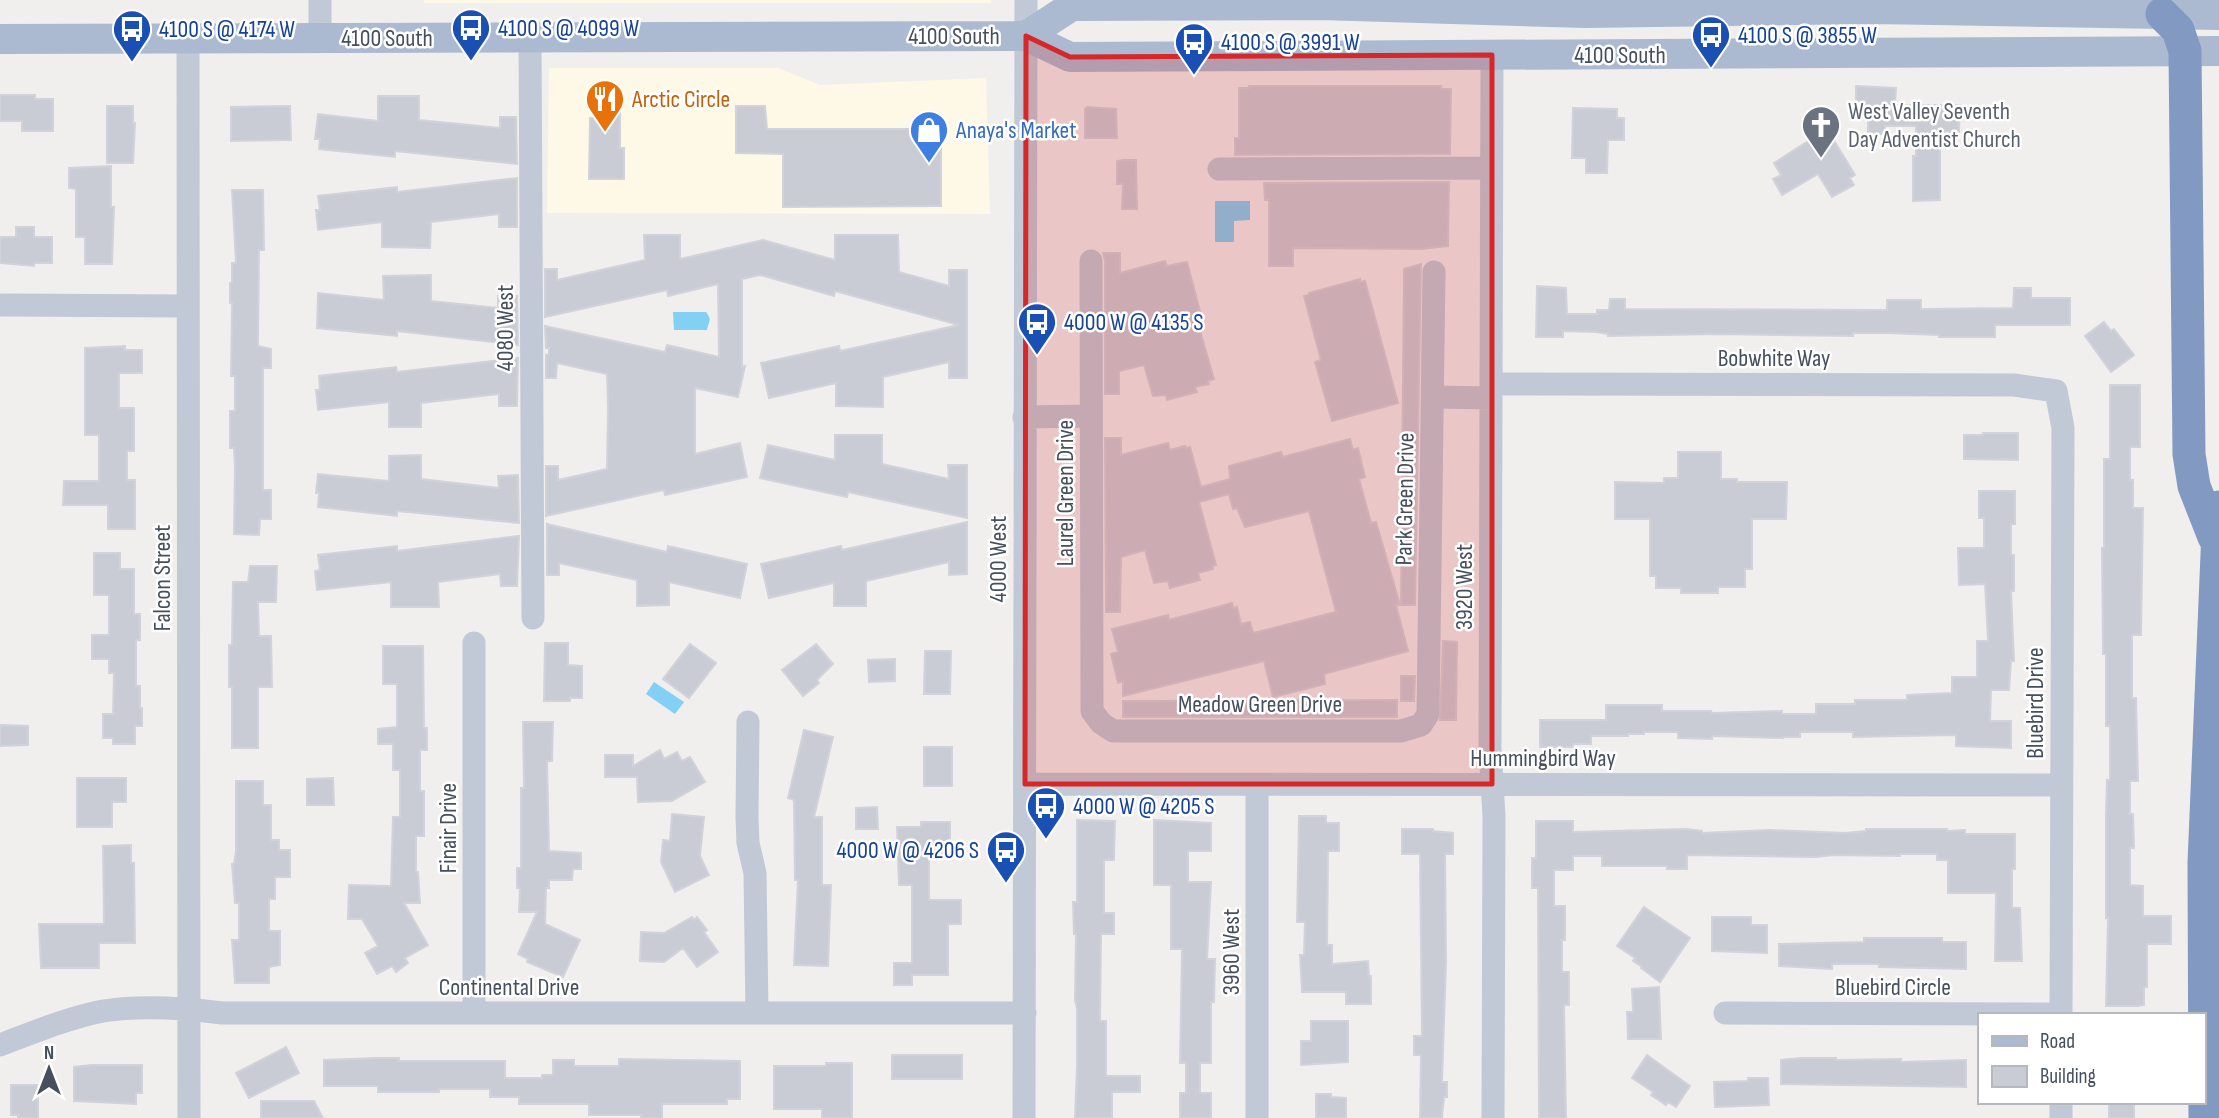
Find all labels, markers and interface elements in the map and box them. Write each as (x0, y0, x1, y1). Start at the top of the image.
bus stop icon: 4100 S @ 4099 W (450, 7, 492, 62)
bus stop icon: 4100 S @ 4174 W (111, 8, 153, 63)
place label: 4100 S @ 4099 W (498, 14, 639, 43)
bus stop icon: 4100 S @ 3855 W (1690, 14, 1732, 69)
place label: 4100 S @ 4174 W (159, 15, 295, 44)
bus stop icon: 4100 S @ 3991 W (1173, 21, 1215, 76)
place label: 4100 S @ 3855 W (1738, 21, 1877, 50)
street label: 4100 South (908, 22, 1000, 51)
street label: 4100 South (341, 24, 433, 53)
place label: 4100 S @ 3991 W (1221, 28, 1360, 57)
street label: 4100 South (1574, 41, 1666, 70)
restaurant icon: Arctic Circle (584, 78, 626, 133)
place label: Arctic Circle (631, 85, 730, 114)
place label: West Valley Seventh Day Adventist Church (1848, 97, 2021, 154)
church icon: West Valley Seventh Day Adventist Church (1800, 104, 1842, 159)
shop icon: Anaya's Market (908, 109, 950, 164)
place label: Anaya's Market (955, 116, 1076, 145)
street label: 4080 West (491, 285, 520, 371)
bus stop icon: 4000 W @ 4135 S (1016, 301, 1058, 356)
place label: 4000 W @ 4135 S (1064, 308, 1203, 337)
street label: Bobwhite Way (1718, 344, 1830, 373)
street label: Laurel Green Drive (1051, 420, 1080, 566)
street label: Park Green Drive (1389, 432, 1421, 566)
street label: 4000 West (984, 516, 1013, 602)
street label: Falcon Street (148, 525, 177, 631)
street label: 3920 West (1450, 544, 1479, 630)
street label: Bluebird Drive (2021, 647, 2050, 759)
street label: Meadow Green Drive (1178, 690, 1342, 719)
street label: Hummingbird Way (1470, 744, 1616, 773)
street label: Finair Drive (434, 783, 463, 873)
bus stop icon: 4000 W @ 4205 S (1025, 785, 1067, 840)
place label: 4000 W @ 4205 S (1073, 792, 1215, 821)
bus stop icon: 4000 W @ 4206 S (985, 829, 1027, 884)
place label: 4000 W @ 4206 S (837, 836, 979, 865)
street label: 3960 West (1217, 909, 1246, 995)
street label: Continental Drive (439, 973, 579, 1002)
street label: Bluebird Circle (1835, 973, 1951, 1002)
legend (1978, 1013, 2205, 1104)
text: Road (2040, 1029, 2075, 1054)
north arrow (14, 1034, 84, 1104)
text: N (44, 1042, 54, 1065)
text: Building (2040, 1064, 2096, 1089)

